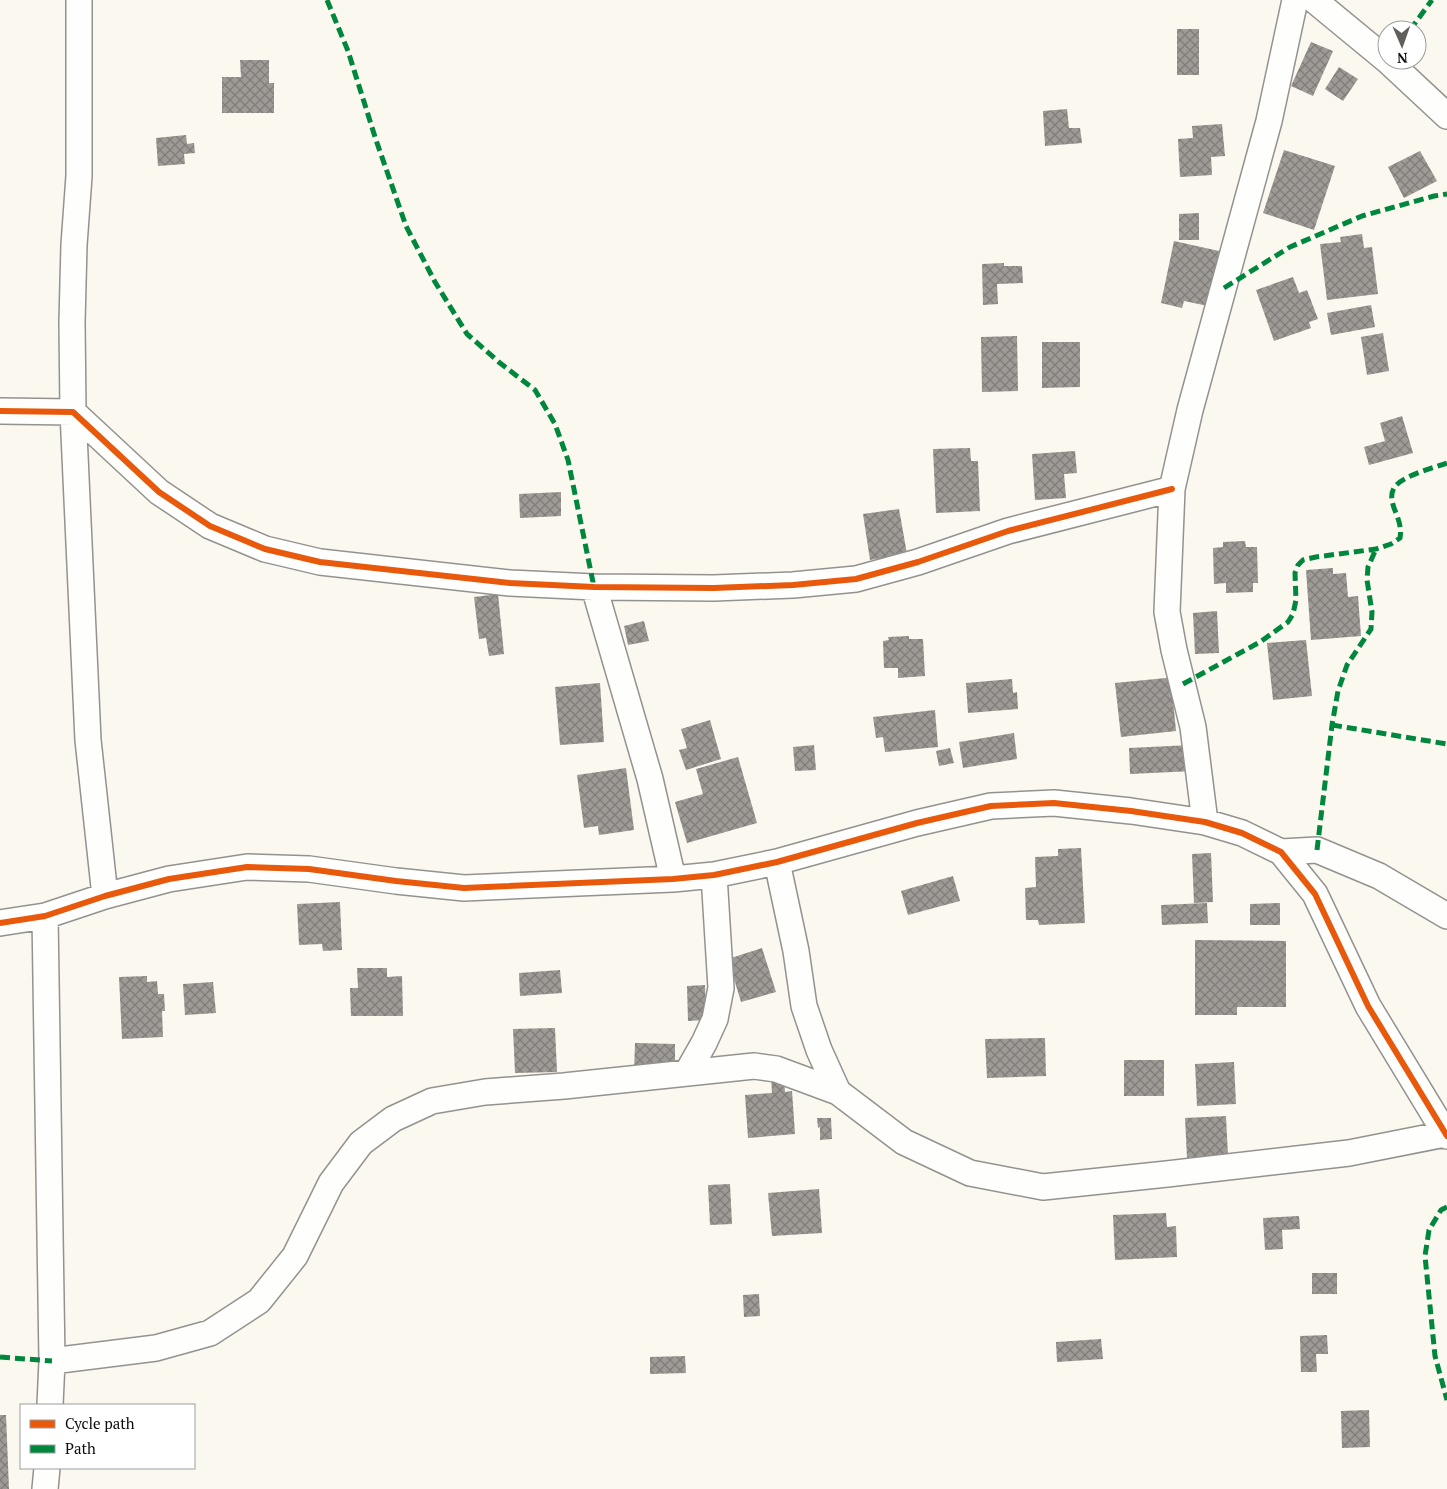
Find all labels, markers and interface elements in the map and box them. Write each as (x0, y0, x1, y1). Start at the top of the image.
north arrow (1377, 20, 1427, 70)
text: N (1396, 49, 1408, 68)
legend (20, 1404, 195, 1469)
text: Cycle path (65, 1413, 135, 1433)
text: Path (65, 1438, 96, 1458)

